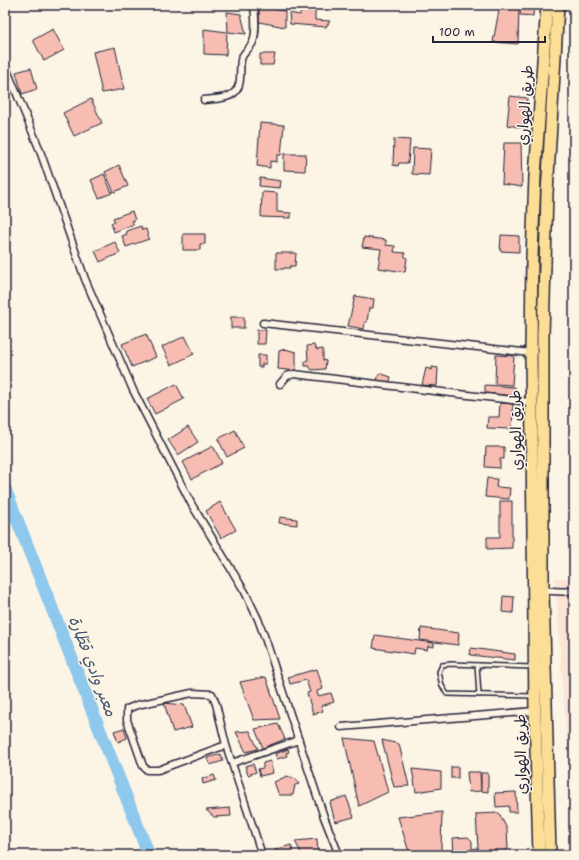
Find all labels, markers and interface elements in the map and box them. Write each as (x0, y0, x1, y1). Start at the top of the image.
scale bar (433, 18, 545, 44)
text: 100 m (439, 24, 475, 40)
street label: طريق الهواري (512, 64, 539, 146)
street label: طريق الهواري (505, 390, 528, 470)
water label: معبر وادي قطّارة (63, 613, 122, 720)
street label: طريق الهواري (510, 714, 533, 794)

